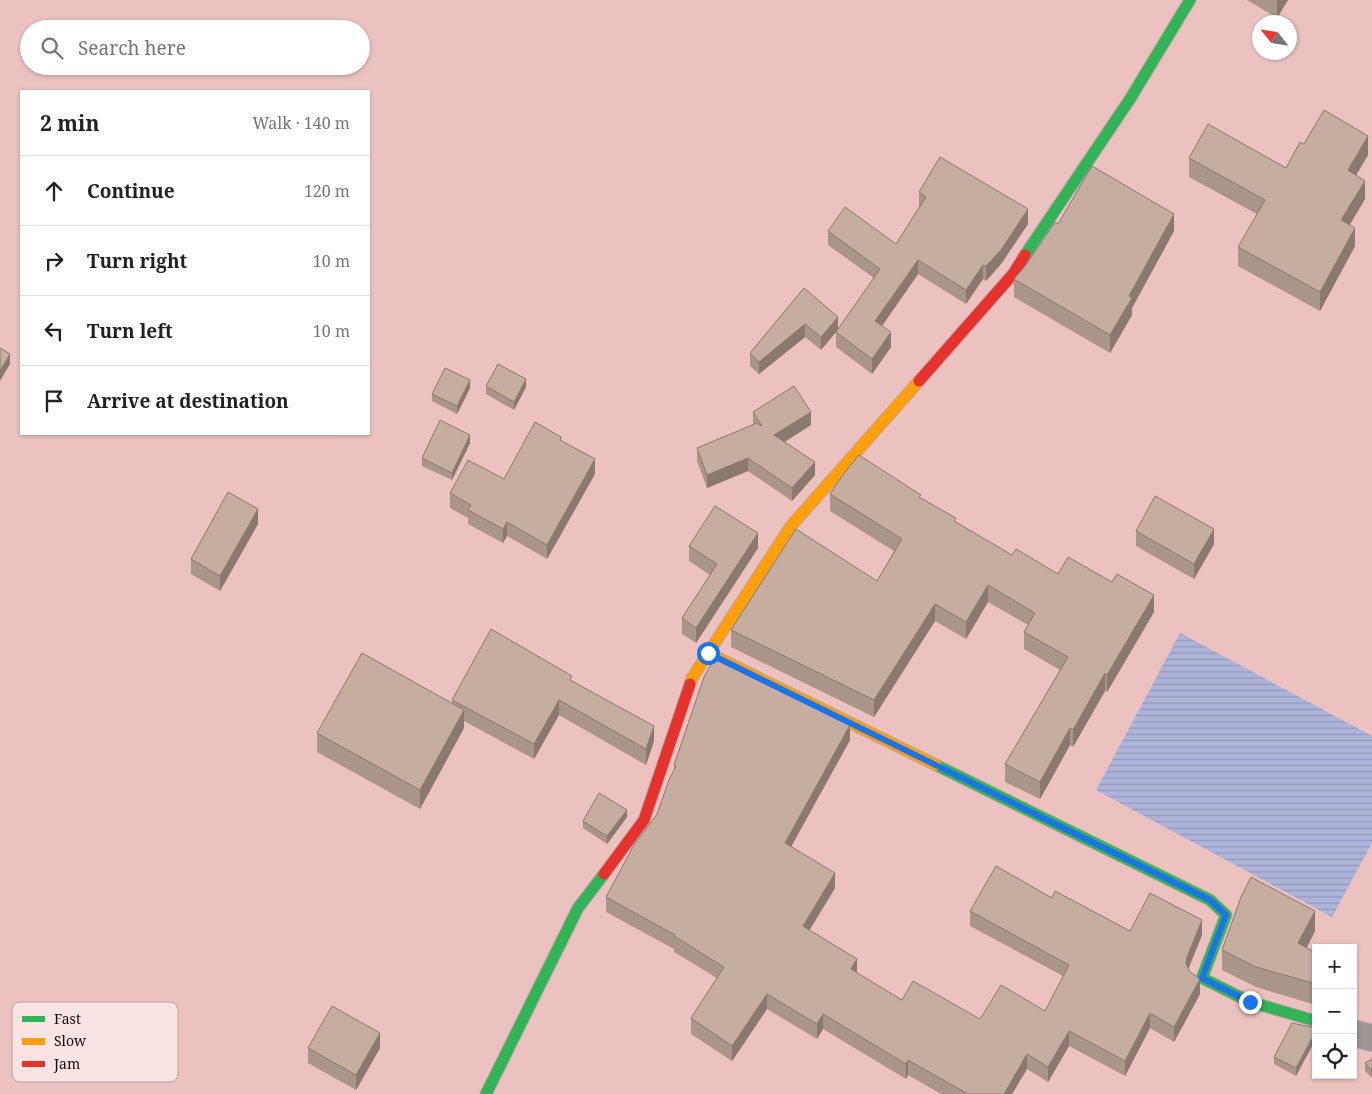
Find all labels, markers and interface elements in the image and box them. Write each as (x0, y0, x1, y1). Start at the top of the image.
north arrow (1252, 15, 1297, 60)
search box (20, 20, 370, 75)
icon: search (38, 34, 66, 62)
text: Search here (78, 35, 186, 61)
text: 2 min (40, 109, 99, 137)
text: Walk · 140 m (253, 112, 350, 134)
icon: ahead (40, 177, 68, 205)
text: Continue (87, 178, 175, 204)
text: 120 m (304, 180, 350, 202)
icon: right (40, 247, 68, 275)
text: Turn right (87, 248, 187, 274)
text: 10 m (313, 250, 350, 272)
icon: left (40, 317, 68, 345)
text: Turn left (87, 318, 173, 344)
text: 10 m (313, 320, 350, 342)
icon: arrive (40, 387, 68, 415)
text: Arrive at destination (87, 388, 289, 414)
route start (697, 642, 720, 665)
map controls (1312, 944, 1357, 1079)
button: + (1312, 944, 1357, 989)
button: − (1312, 989, 1357, 1034)
route end (1239, 991, 1262, 1014)
legend (12, 1002, 178, 1082)
text: Fast (54, 1009, 81, 1028)
text: Slow (54, 1031, 87, 1050)
button: locate (1312, 1034, 1357, 1079)
text: Jam (53, 1054, 80, 1073)

